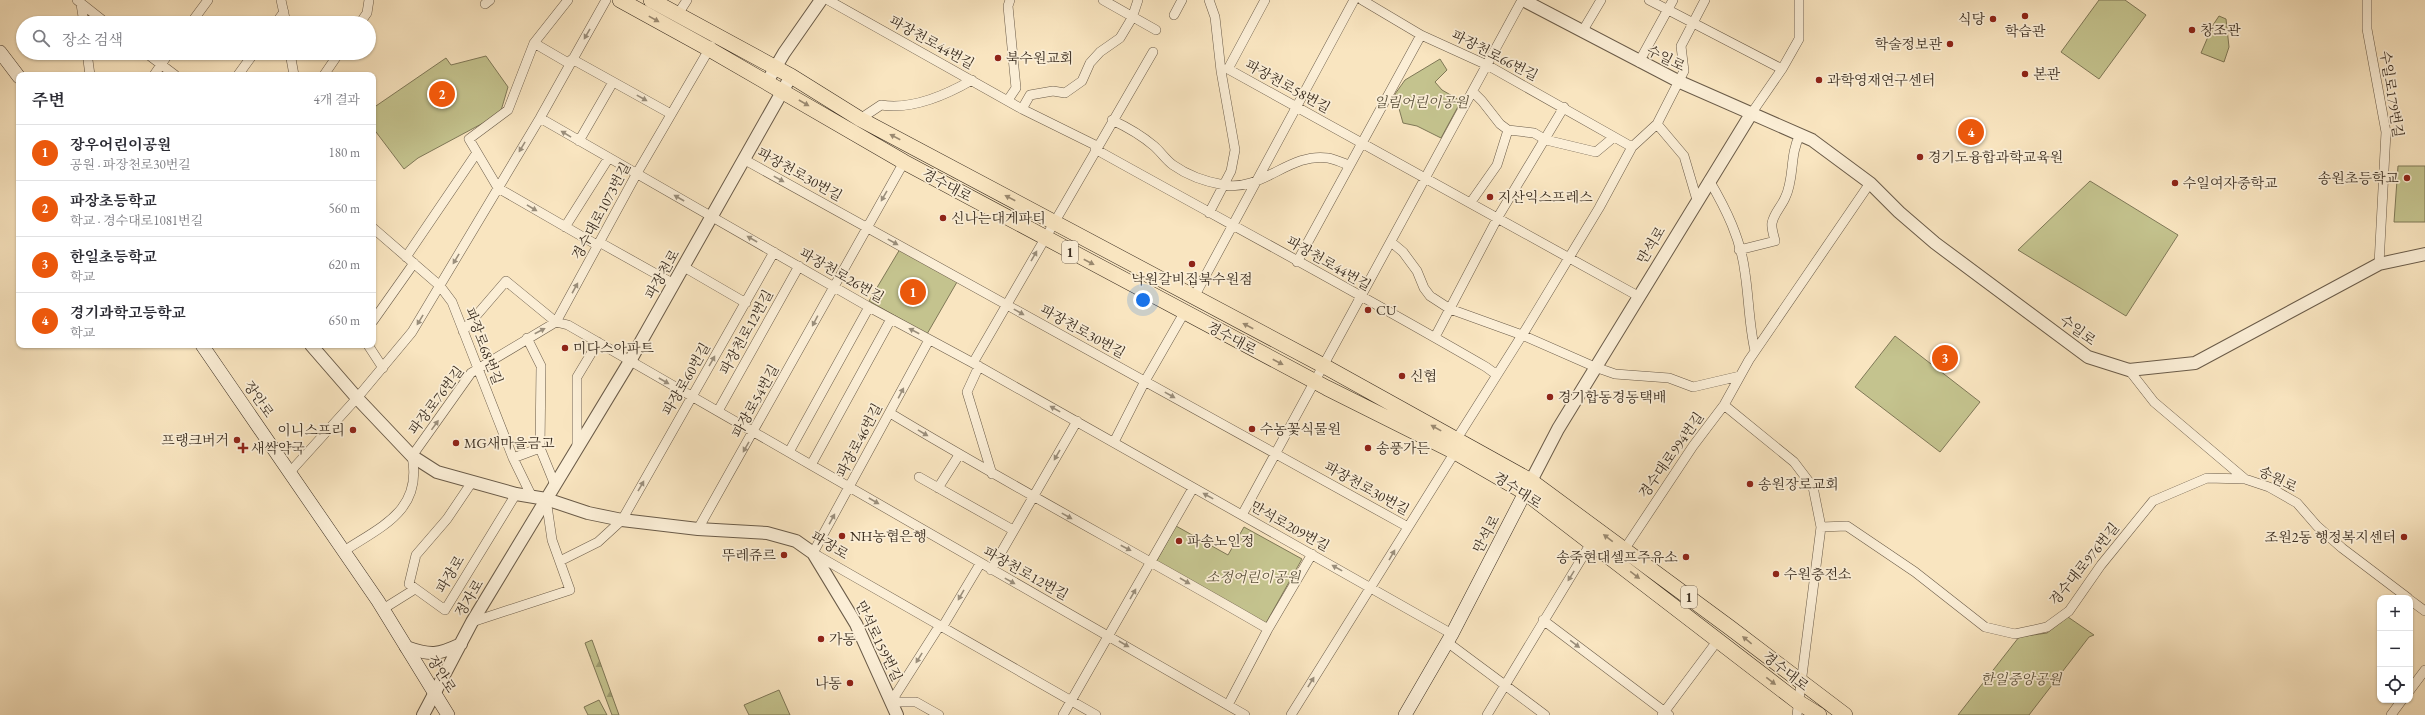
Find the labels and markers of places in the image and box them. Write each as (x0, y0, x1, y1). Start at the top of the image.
place label: 식당 (1958, 10, 1985, 28)
marker: 학습관 (2020, 11, 2030, 21)
marker: 식당 (1988, 14, 1998, 24)
place label: 창조관 (2200, 21, 2241, 39)
place label: 학습관 (2005, 22, 2046, 40)
marker: 창조관 (2187, 25, 2197, 35)
place label: 학술정보관 (1874, 35, 1942, 53)
marker: 학술정보관 (1945, 39, 1955, 49)
place label: 북수원교회 (1006, 49, 1074, 67)
marker: 북수원교회 (993, 53, 1003, 63)
place label: 본관 (2033, 65, 2061, 83)
marker: 본관 (2020, 69, 2030, 79)
place label: 과학영재연구센터 (1827, 71, 1935, 89)
marker: 과학영재연구센터 (1814, 75, 1824, 85)
pin: 2 (429, 79, 455, 109)
pin: 4 (1958, 117, 1984, 147)
place label: 경기도융합과학교육원 (1928, 148, 2063, 166)
marker: 경기도융합과학교육원 (1915, 152, 1925, 162)
place label: 송원초등학교 (2318, 169, 2399, 187)
marker: 송원초등학교 (2402, 173, 2412, 183)
place label: 수일여자중학교 (2183, 174, 2278, 192)
marker: 수일여자중학교 (2170, 178, 2180, 188)
place label: 지산익스프레스 (1498, 188, 1593, 206)
marker: 지산익스프레스 (1485, 192, 1495, 202)
place label: 신나는대게파티 (951, 209, 1046, 227)
marker: 신나는대게파티 (938, 213, 948, 223)
marker: 낙원갈비집북수원점 (1187, 259, 1197, 269)
place label: 낙원갈비집북수원점 (1131, 270, 1253, 288)
pin: 1 (900, 277, 926, 307)
place label: CU (1376, 301, 1397, 319)
marker: CU (1363, 305, 1373, 315)
place label: 미다스아파트 (573, 339, 655, 357)
marker: 미다스아파트 (560, 343, 570, 353)
pin: 3 (1932, 343, 1958, 373)
place label: 신협 (1410, 367, 1437, 385)
marker: 신협 (1397, 371, 1407, 381)
place label: 경기합동경동택배 (1558, 388, 1666, 406)
marker: 경기합동경동택배 (1545, 392, 1555, 402)
place label: 수농꽃식물원 (1260, 420, 1341, 438)
place label: 이니스프리 (277, 421, 345, 439)
marker: 수농꽃식물원 (1247, 424, 1257, 434)
marker: 이니스프리 (348, 425, 358, 435)
place label: 프랭크버거 (161, 431, 229, 449)
place label: MG새마을금고 (464, 434, 555, 452)
marker: 프랭크버거 (232, 435, 242, 445)
marker: MG새마을금고 (451, 438, 461, 448)
place label: 새싹약국 (251, 439, 305, 457)
place label: 송풍가든 (1376, 439, 1431, 457)
marker: 새싹약국 (238, 443, 248, 453)
marker: 송풍가든 (1363, 443, 1373, 453)
place label: 송원장로교회 (1758, 475, 1839, 493)
marker: 송원장로교회 (1745, 479, 1755, 489)
place label: NH농협은행 (850, 527, 927, 545)
place label: 조원2동 행정복지센터 (2265, 528, 2396, 546)
marker: NH농협은행 (837, 531, 847, 541)
place label: 파송노인정 (1187, 532, 1255, 550)
marker: 조원2동 행정복지센터 (2399, 532, 2409, 542)
marker: 파송노인정 (1174, 536, 1184, 546)
place label: 뚜레쥬르 (722, 546, 776, 564)
place label: 송죽현대셀프주유소 (1556, 548, 1678, 566)
marker: 뚜레쥬르 (779, 550, 789, 560)
marker: 송죽현대셀프주유소 (1681, 552, 1691, 562)
place label: 수원충전소 (1784, 565, 1852, 583)
marker: 수원충전소 (1771, 569, 1781, 579)
place label: 가동 (829, 630, 857, 648)
marker: 가동 (816, 634, 826, 644)
place label: 나동 (815, 674, 842, 692)
marker: 나동 (845, 678, 855, 688)

